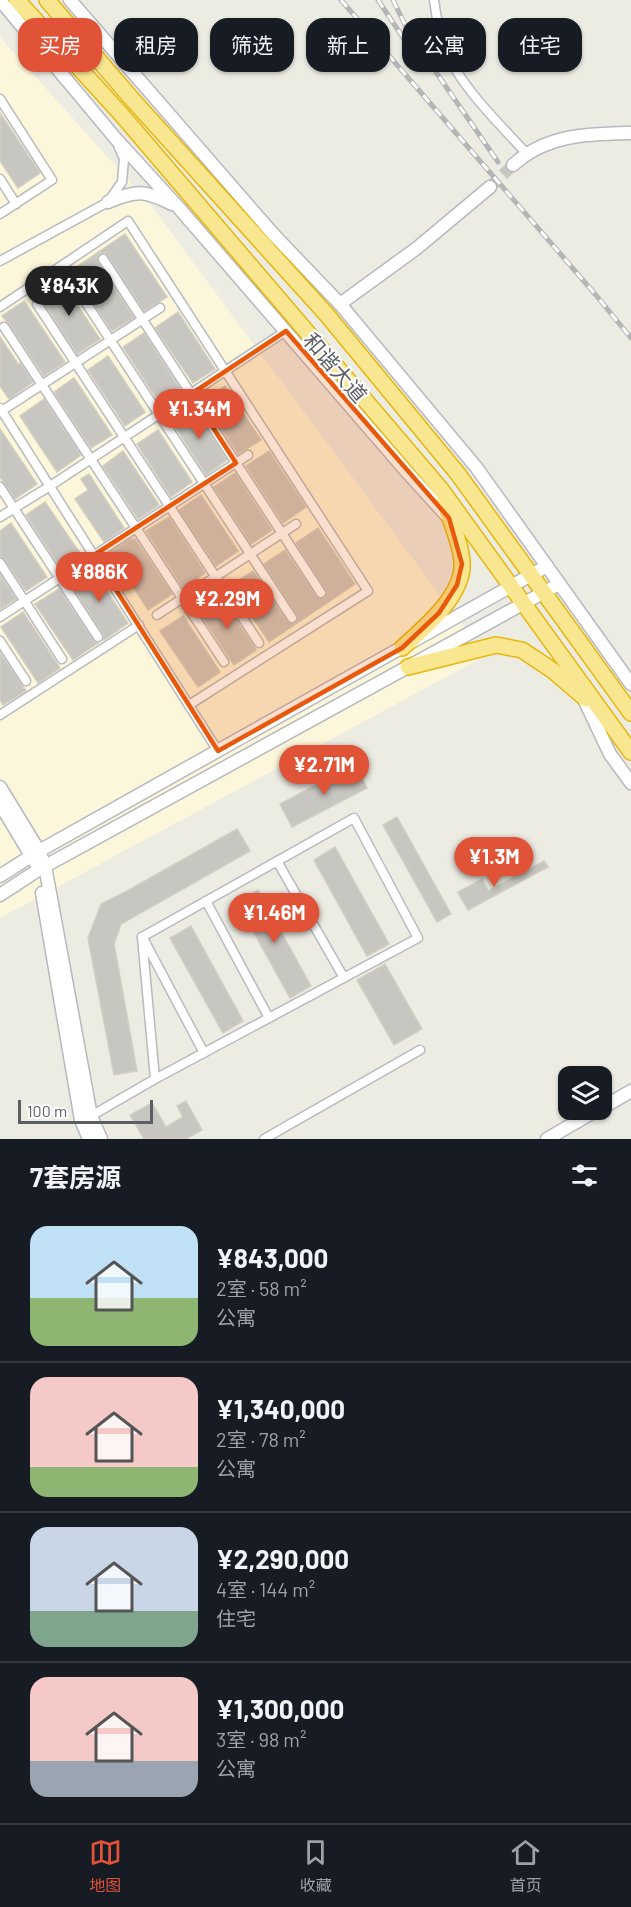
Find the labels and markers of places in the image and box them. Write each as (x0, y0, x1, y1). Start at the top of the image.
pin: ¥843K (27, 266, 111, 317)
pin: ¥1.34M (150, 389, 248, 440)
pin: ¥886K (57, 552, 141, 603)
pin: ¥2.29M (178, 579, 276, 630)
pin: ¥2.71M (275, 745, 373, 796)
pin: ¥1.3M (452, 837, 536, 888)
pin: ¥1.46M (225, 893, 323, 944)

